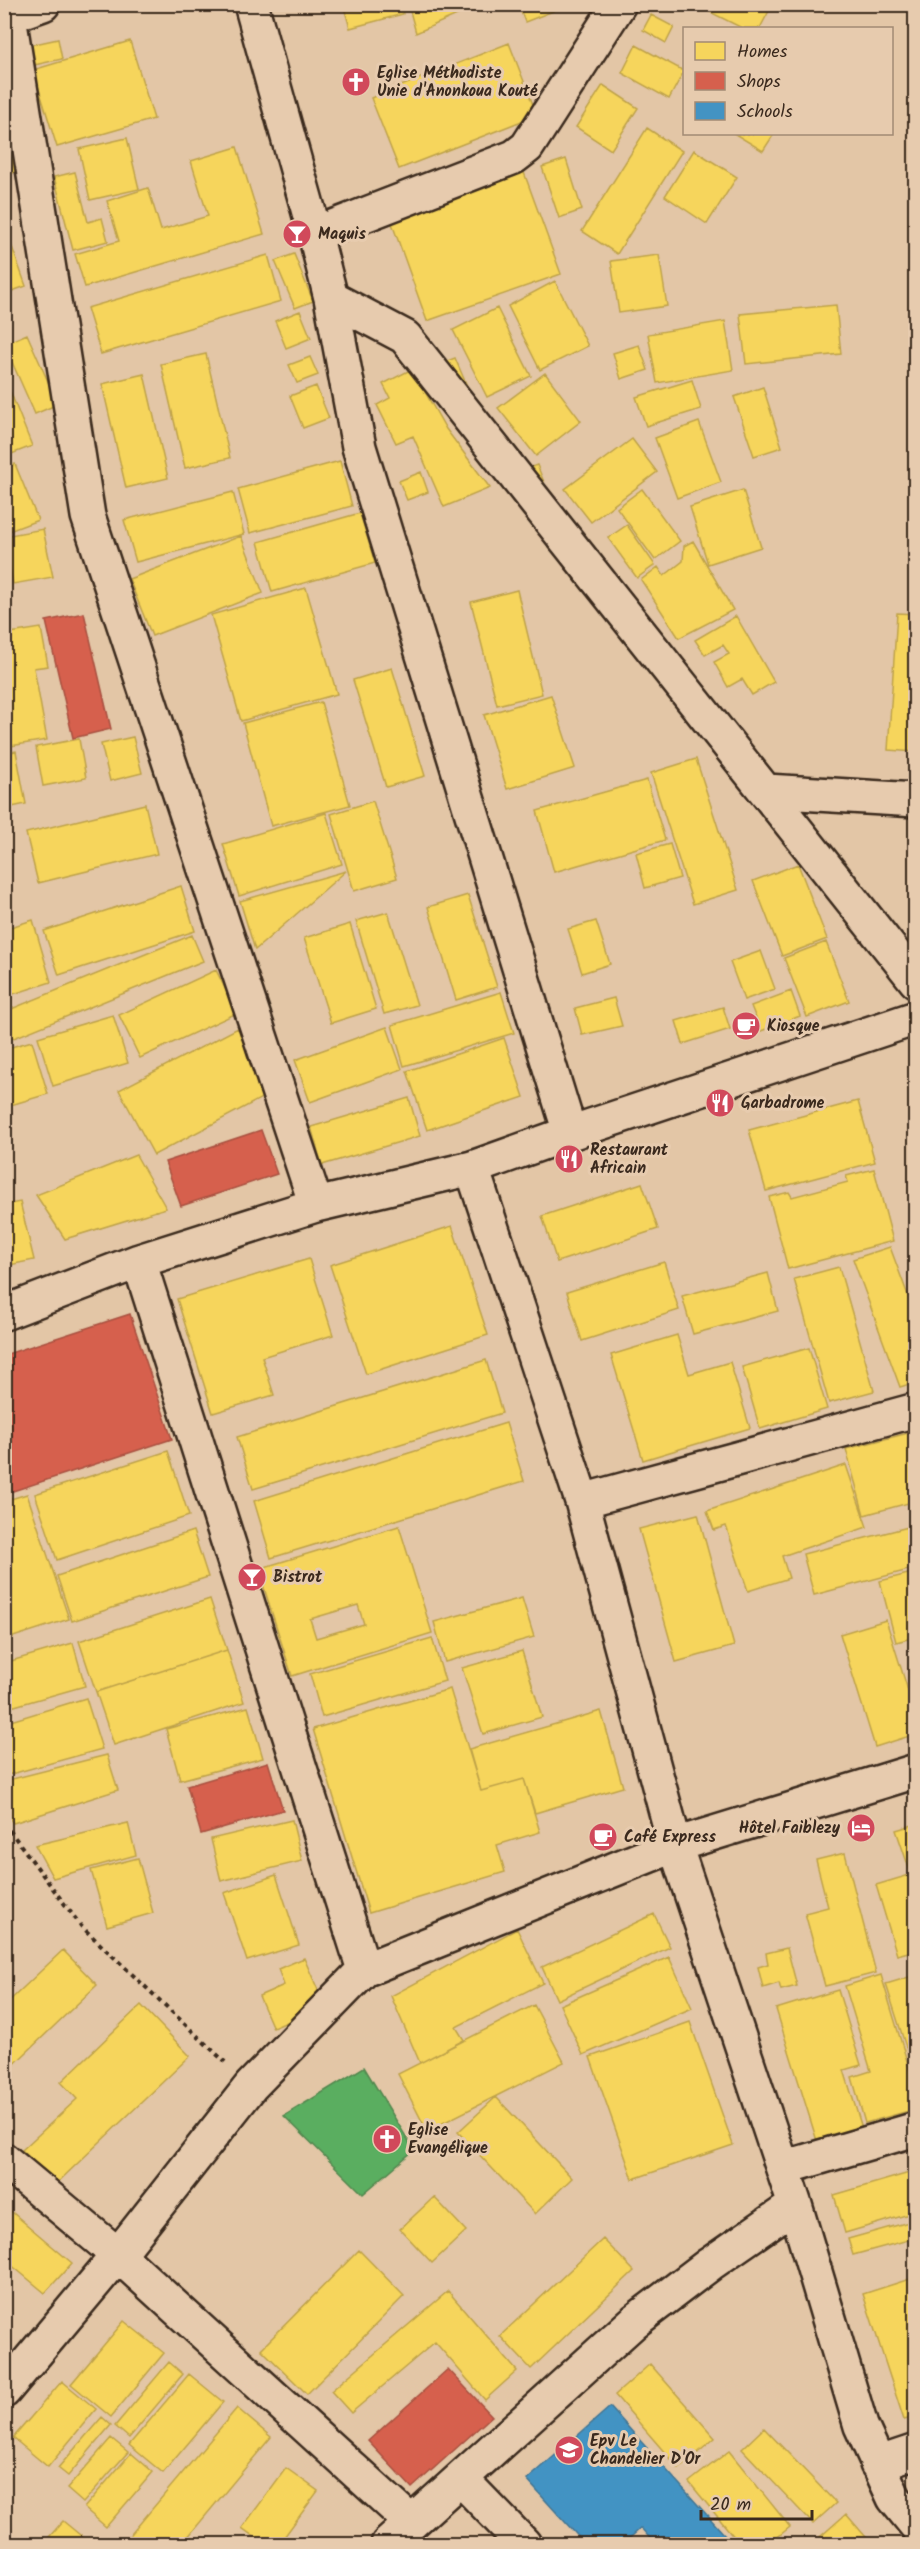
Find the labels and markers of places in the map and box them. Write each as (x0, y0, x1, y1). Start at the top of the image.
place label: Eglise Méthodiste Unie d'Anonkoua Kouté (377, 61, 538, 104)
church icon: Eglise Méthodiste Unie d'Anonkoua Kouté (340, 66, 372, 98)
bar icon: Maquis (281, 218, 313, 250)
place label: Maquis (318, 222, 366, 247)
cafe icon: Kiosque (730, 1010, 762, 1042)
place label: Kiosque (767, 1014, 820, 1039)
restaurant icon: Garbadrome (704, 1087, 736, 1119)
place label: Garbadrome (741, 1091, 825, 1116)
place label: Restaurant Africain (590, 1138, 669, 1181)
restaurant icon: Restaurant Africain (553, 1143, 585, 1175)
bar icon: Bistrot (236, 1561, 268, 1593)
place label: Bistrot (273, 1565, 323, 1590)
hotel icon: Hôtel Faiblezy (845, 1812, 877, 1844)
place label: Hôtel Faiblezy (739, 1816, 841, 1841)
cafe icon: Café Express (587, 1821, 619, 1853)
place label: Café Express (624, 1825, 716, 1850)
place label: Eglise Evangélique (408, 2118, 488, 2161)
church icon: Eglise Evangélique (371, 2123, 403, 2155)
place label: Epv Le Chandelier D'Or (590, 2429, 702, 2472)
school or university icon: Epv Le Chandelier D'Or (553, 2434, 585, 2466)

